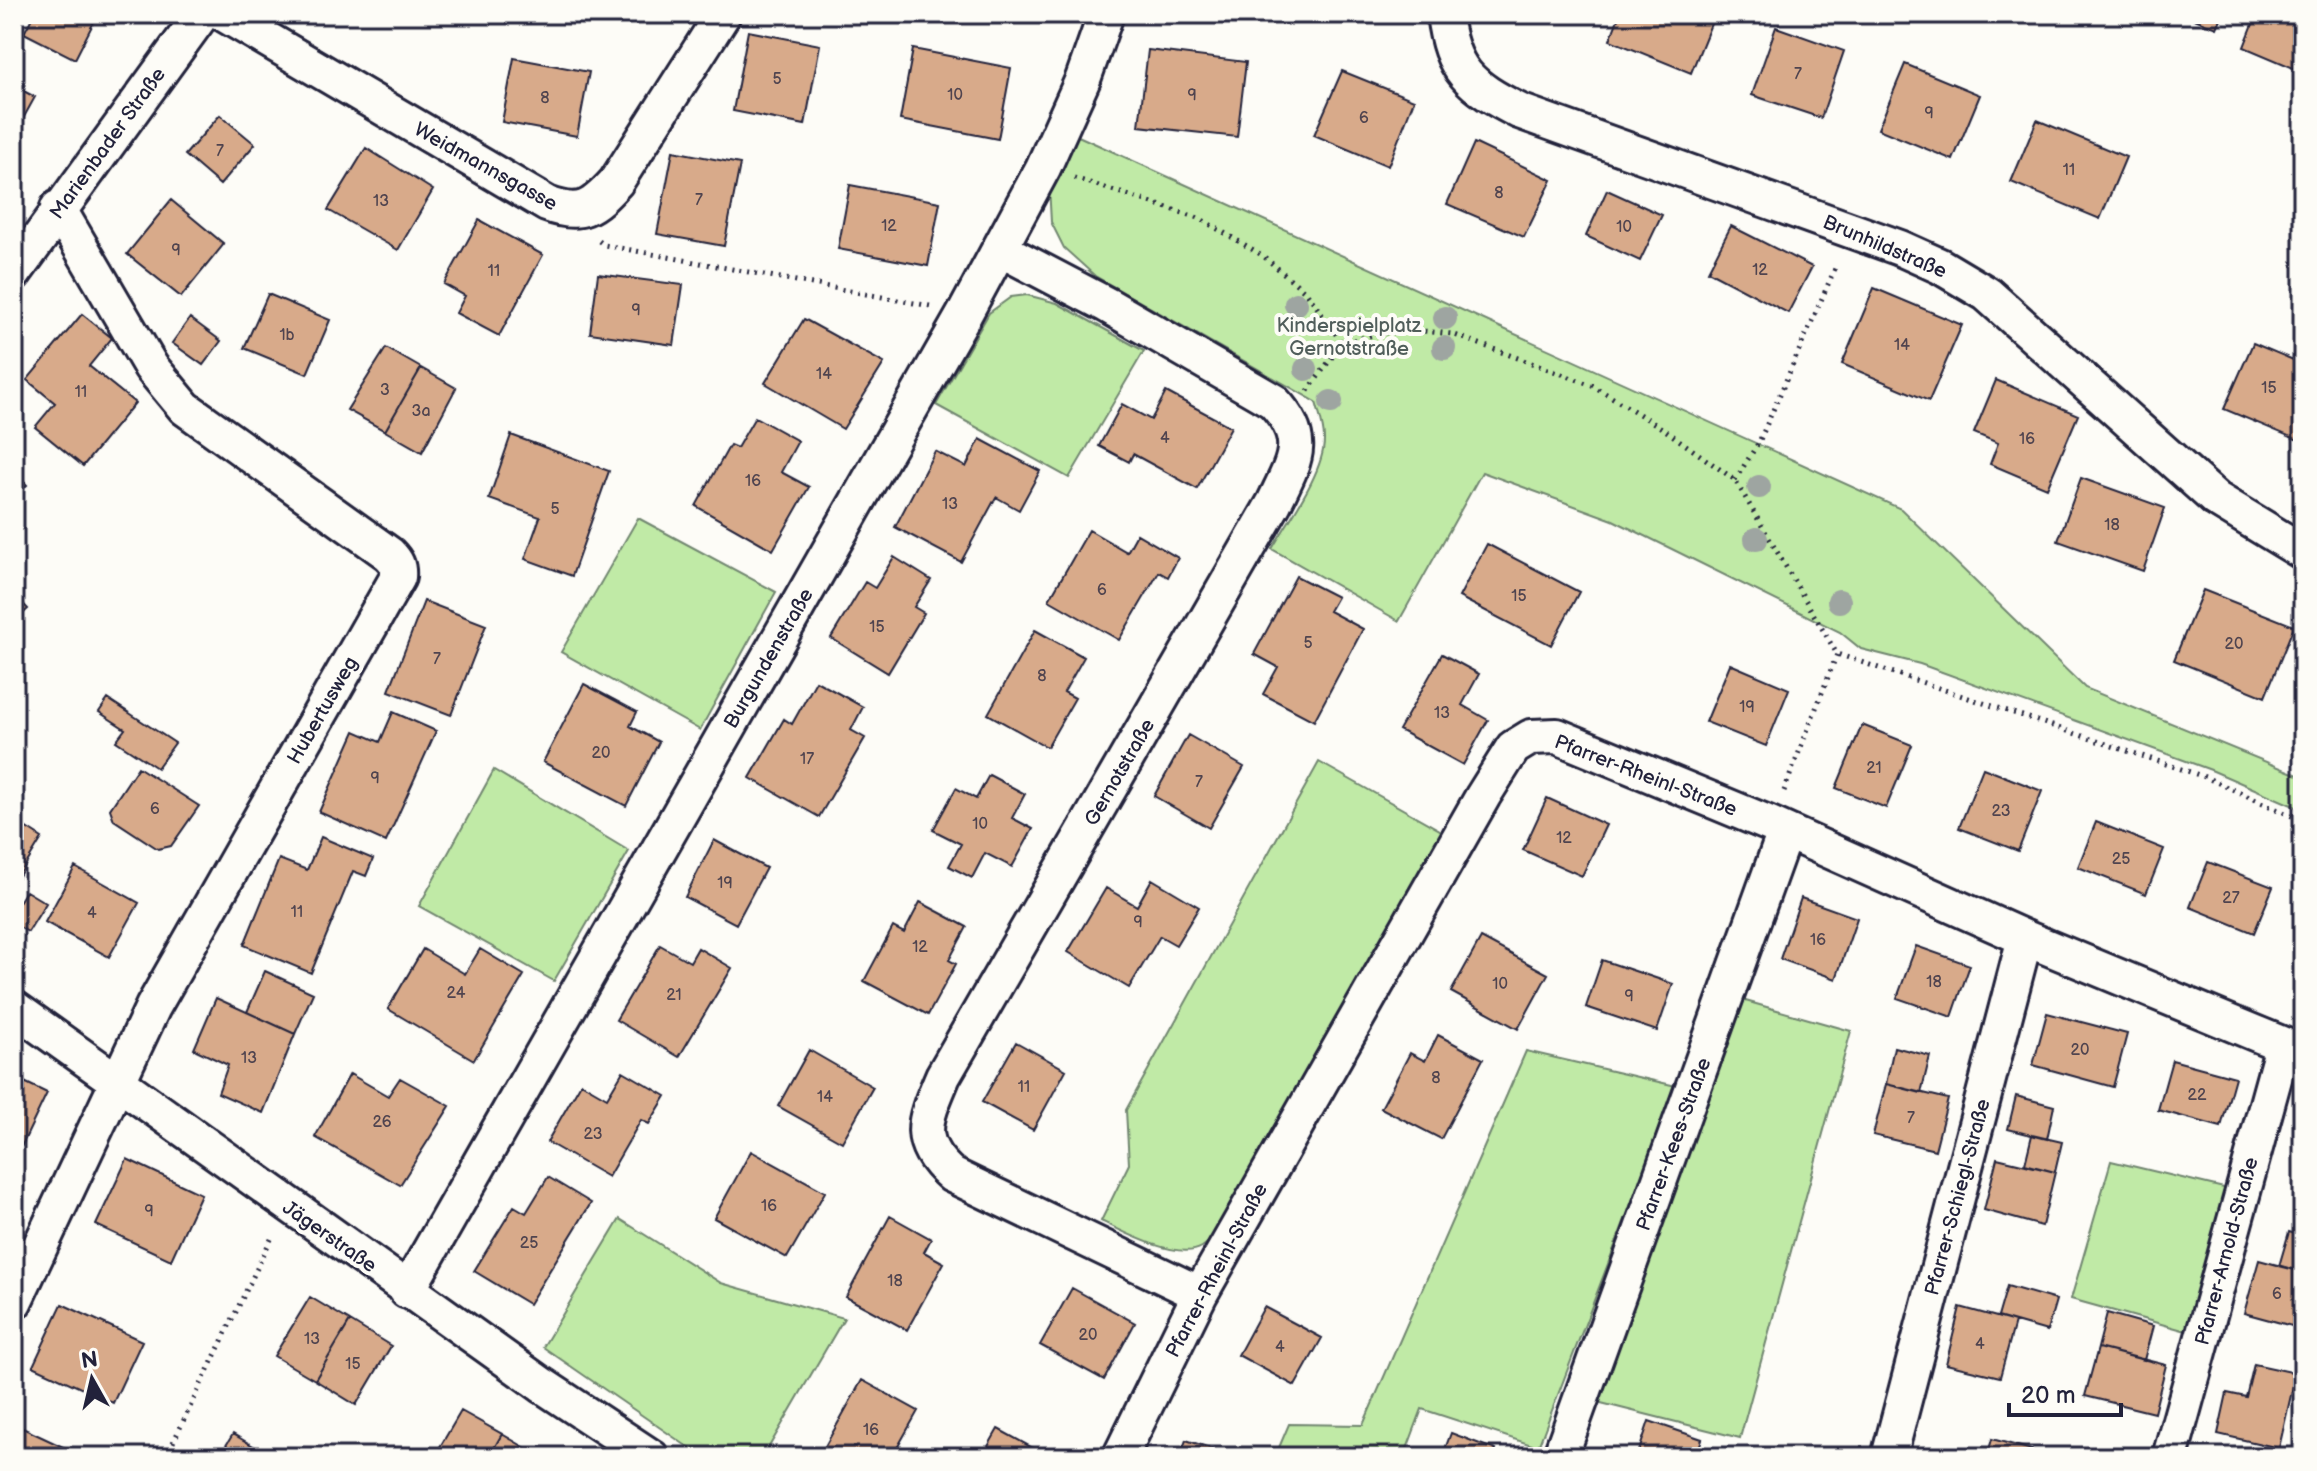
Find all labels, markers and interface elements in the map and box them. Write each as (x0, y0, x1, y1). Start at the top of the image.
street label: Marienbader Straße (45, 63, 171, 224)
house number: 7 (1794, 65, 1802, 84)
house number: 5 (772, 70, 782, 89)
house number: 10 (947, 86, 963, 105)
house number: 9 (1187, 86, 1197, 105)
house number: 8 (540, 89, 550, 108)
house number: 9 (1924, 104, 1934, 123)
house number: 6 (1359, 109, 1369, 128)
street label: Weidmannsgasse (410, 118, 561, 216)
house number: 7 (216, 142, 224, 161)
house number: 11 (2063, 161, 2075, 180)
house number: 8 (1494, 184, 1504, 203)
house number: 7 (695, 191, 703, 210)
house number: 13 (373, 192, 389, 211)
street label: Brunhildstraße (1819, 210, 1950, 284)
house number: 12 (881, 217, 897, 236)
house number: 10 (1616, 218, 1632, 237)
house number: 9 (171, 241, 181, 260)
house number: 12 (1752, 261, 1768, 280)
house number: 11 (488, 262, 500, 281)
house number: 9 (631, 301, 641, 320)
park label: Kinderspielplatz Gernotstraße (1277, 314, 1422, 361)
house number: 1b (279, 326, 295, 345)
house number: 14 (1894, 336, 1910, 355)
house number: 14 (816, 365, 832, 384)
house number: 15 (2261, 379, 2277, 398)
house number: 3 (380, 381, 390, 400)
house number: 11 (75, 383, 87, 402)
house number: 3a (412, 402, 430, 421)
house number: 4 (1160, 429, 1170, 448)
house number: 16 (2019, 430, 2035, 449)
house number: 16 (745, 472, 761, 491)
house number: 13 (942, 495, 958, 514)
house number: 5 (550, 500, 560, 519)
house number: 18 (2104, 516, 2120, 535)
house number: 6 (1097, 581, 1107, 600)
street label: Burgundenstraße (719, 584, 819, 733)
house number: 15 (1511, 587, 1527, 606)
house number: 15 (869, 618, 885, 637)
house number: 5 (1303, 634, 1313, 653)
house number: 20 (2225, 635, 2243, 654)
house number: 7 (433, 650, 441, 669)
street label: Hubertusweg (282, 653, 363, 768)
house number: 8 (1037, 667, 1047, 686)
house number: 19 (1739, 698, 1755, 717)
house number: 13 (1434, 704, 1450, 723)
street label: Gernotstraße (1080, 715, 1160, 830)
street label: Pfarrer-Rheinl-Straße (1551, 730, 1740, 822)
house number: 20 (592, 744, 610, 763)
house number: 17 (800, 750, 814, 769)
house number: 21 (1866, 759, 1882, 778)
house number: 9 (370, 769, 380, 788)
house number: 7 (1195, 773, 1203, 792)
house number: 6 (150, 800, 160, 819)
house number: 23 (1992, 802, 2011, 821)
house number: 10 (972, 815, 988, 834)
house number: 12 (1556, 829, 1572, 848)
house number: 25 (2112, 850, 2130, 869)
house number: 19 (717, 874, 733, 893)
house number: 27 (2222, 889, 2240, 908)
house number: 11 (291, 903, 303, 922)
house number: 4 (87, 904, 97, 923)
house number: 9 (1133, 913, 1143, 932)
house number: 16 (1810, 931, 1826, 950)
house number: 12 (912, 938, 928, 957)
house number: 18 (1926, 973, 1942, 992)
house number: 10 (1492, 975, 1508, 994)
house number: 24 (447, 984, 466, 1003)
house number: 21 (666, 986, 682, 1005)
house number: 9 (1624, 987, 1634, 1006)
house number: 20 (2071, 1041, 2089, 1060)
house number: 13 (241, 1049, 257, 1068)
street label: Pfarrer-Kees-Straße (1632, 1055, 1716, 1234)
house number: 8 (1431, 1069, 1441, 1088)
house number: 11 (1018, 1078, 1030, 1097)
house number: 22 (2188, 1086, 2207, 1105)
house number: 14 (817, 1088, 833, 1107)
street label: Pfarrer-Schiegl-Straße (1920, 1096, 1996, 1298)
house number: 7 (1907, 1109, 1915, 1128)
house number: 26 (372, 1113, 392, 1132)
house number: 23 (584, 1125, 603, 1144)
street label: Pfarrer-Arnold-Straße (2190, 1155, 2264, 1348)
street label: Pfarrer-Rheinl-Straße (1161, 1179, 1273, 1362)
street label: Jägerstraße (278, 1196, 381, 1278)
house number: 16 (761, 1197, 777, 1216)
house number: 9 (144, 1202, 154, 1221)
house number: 25 (520, 1234, 538, 1253)
house number: 18 (887, 1272, 903, 1291)
house number: 6 (2272, 1285, 2282, 1304)
house number: 20 (1079, 1326, 1097, 1345)
house number: 13 (304, 1330, 320, 1349)
house number: 4 (1975, 1335, 1985, 1354)
house number: 4 (1275, 1338, 1285, 1357)
north arrow (52, 1339, 132, 1419)
text: N (79, 1346, 99, 1375)
house number: 15 (345, 1355, 361, 1374)
scale bar (2009, 1367, 2121, 1417)
text: 20 m (2021, 1381, 2076, 1410)
house number: 16 (863, 1421, 879, 1440)

